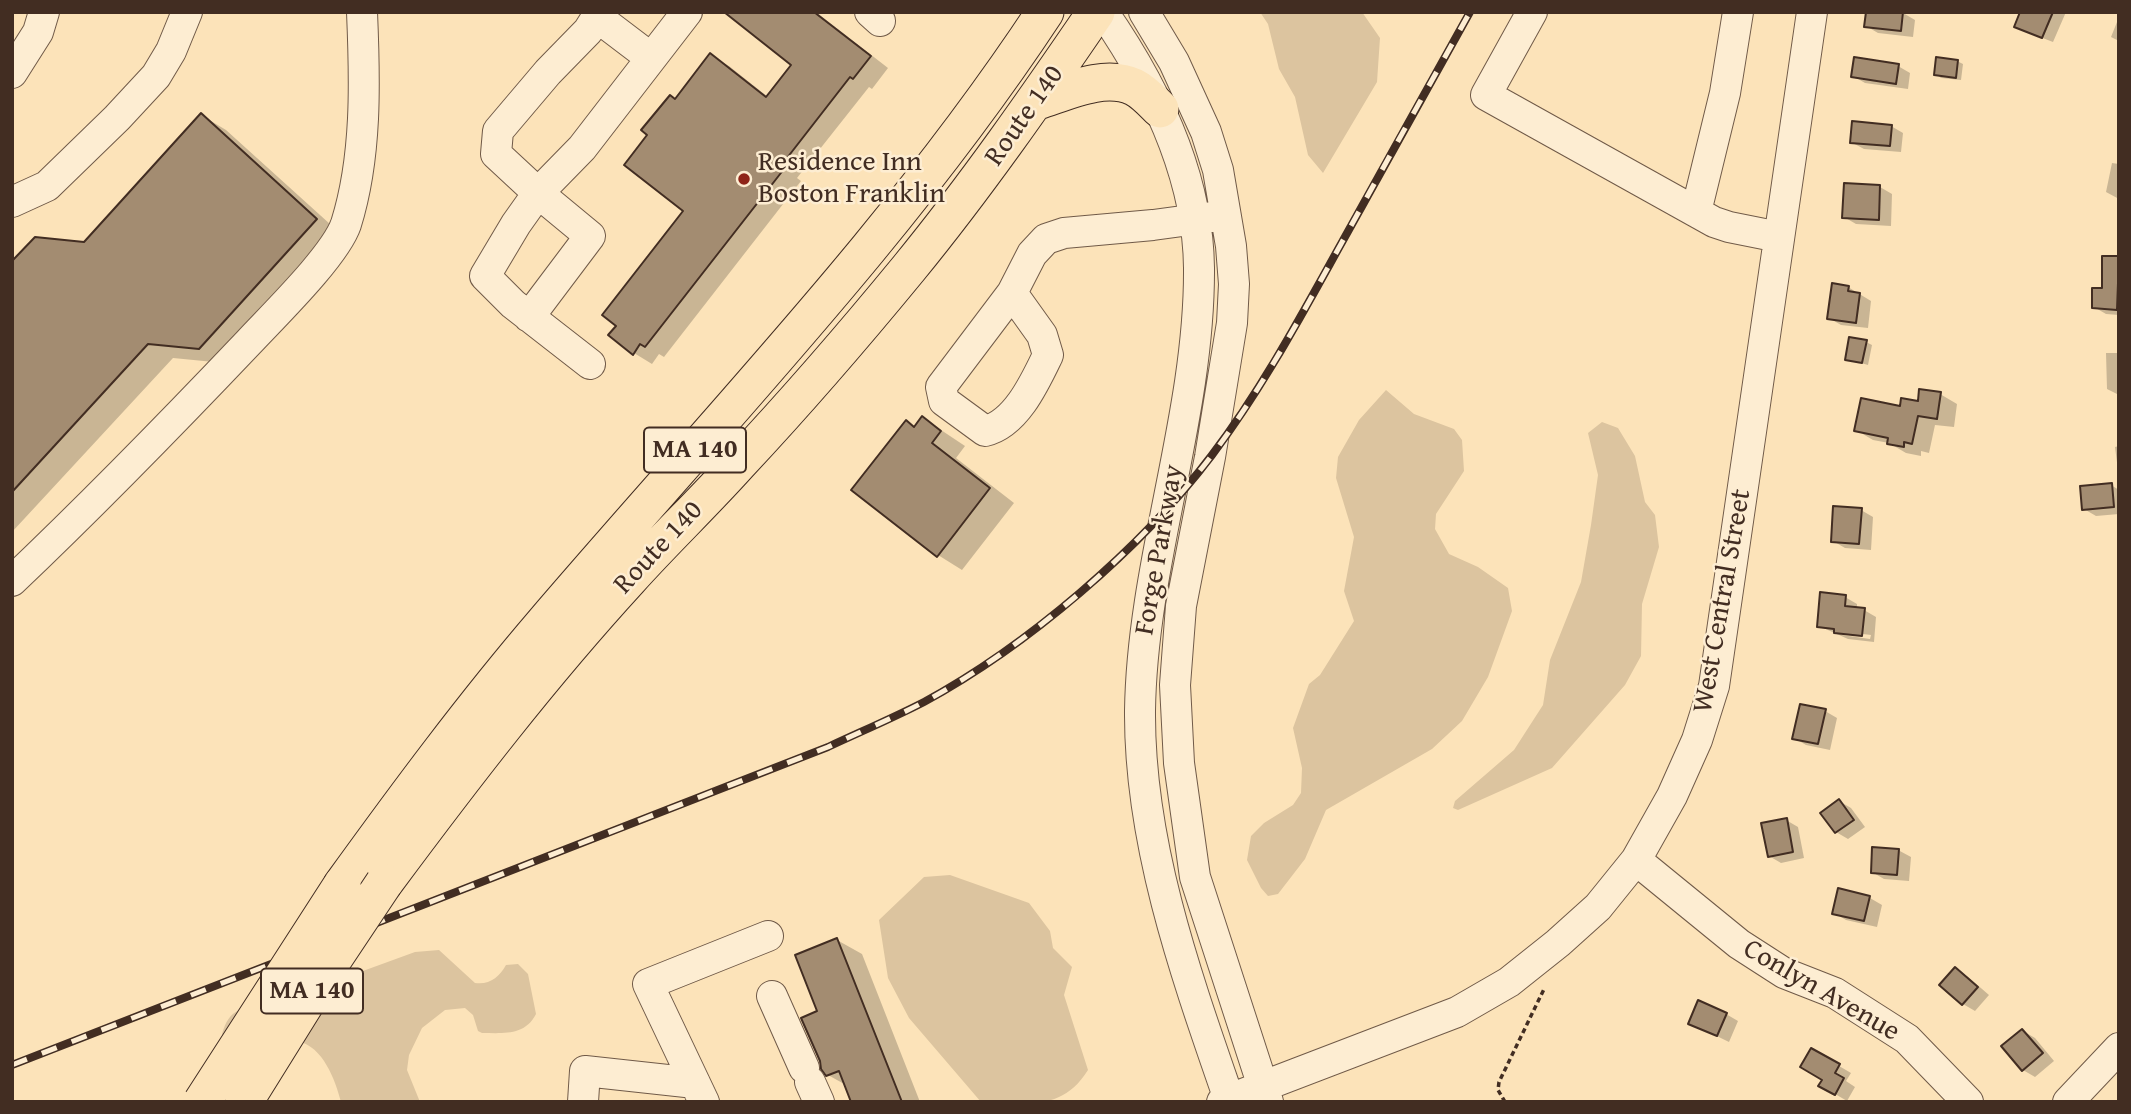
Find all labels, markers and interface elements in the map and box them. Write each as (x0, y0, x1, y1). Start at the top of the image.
street label: Route 140 (978, 59, 1072, 173)
place label: Residence Inn Boston Franklin (758, 146, 945, 212)
marker: Residence Inn Boston Franklin (736, 171, 752, 187)
road number: MA 140 (644, 428, 746, 472)
street label: Forge Parkway (1128, 462, 1192, 638)
street label: West Central Street (1687, 487, 1759, 715)
street label: Route 140 (607, 494, 711, 602)
street label: Conlyn Avenue (1737, 933, 1905, 1049)
road number: MA 140 (261, 968, 363, 1014)

